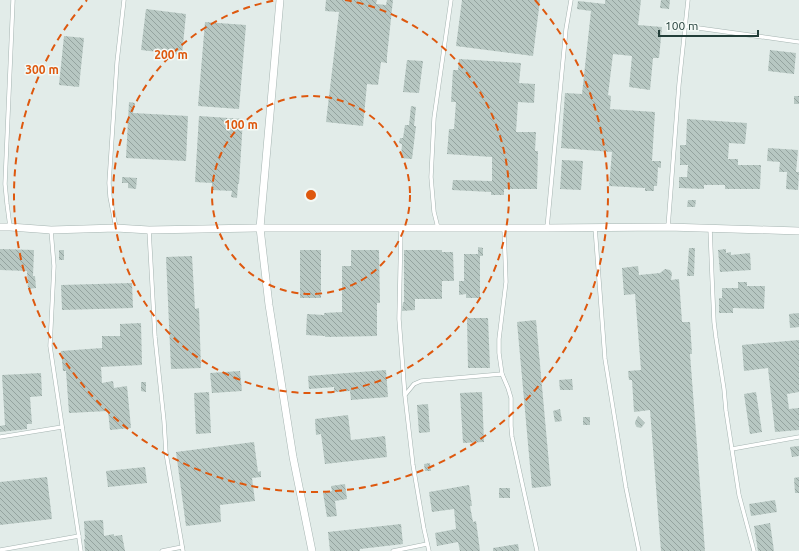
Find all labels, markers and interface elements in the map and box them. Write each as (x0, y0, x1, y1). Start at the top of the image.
scale bar (659, 12, 758, 38)
text: 100 m (665, 19, 698, 32)
text: 200 m (154, 48, 188, 61)
text: 300 m (25, 63, 59, 76)
text: 100 m (224, 118, 258, 131)
centre of rings (304, 188, 318, 202)

